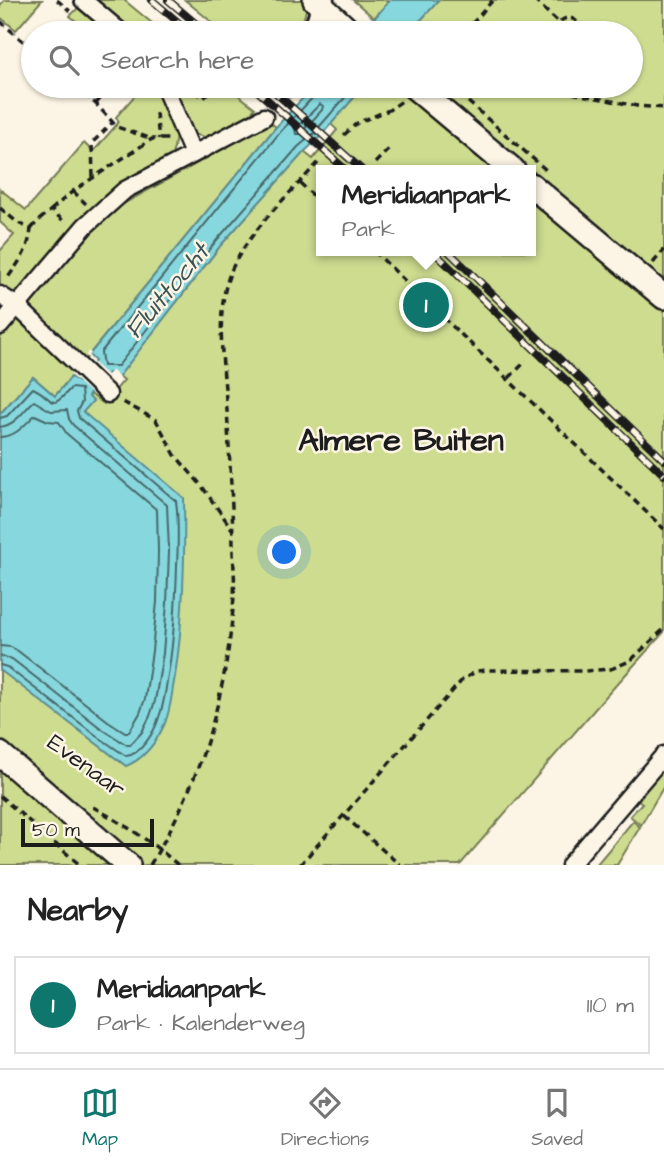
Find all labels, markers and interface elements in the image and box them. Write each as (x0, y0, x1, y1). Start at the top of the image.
search box (21, 21, 643, 98)
icon: search (45, 41, 83, 79)
text: Search here (101, 42, 254, 78)
popup (316, 165, 536, 256)
text: Meridiaanpark (342, 177, 510, 213)
text: Park (342, 213, 395, 245)
water label: Fluittocht (116, 234, 219, 347)
pin: 1 (403, 279, 449, 331)
district label: Almere Buiten (298, 418, 504, 463)
your location (267, 535, 301, 569)
street label: Evenaar (40, 726, 132, 806)
scale bar (21, 816, 154, 848)
text: 50 m (32, 817, 80, 844)
text: Nearby (28, 890, 128, 932)
text: Meridiaanpark (97, 971, 266, 1007)
text: 1 (52, 989, 54, 1021)
text: 110 m (586, 989, 634, 1021)
text: Park · Kalenderweg (97, 1007, 305, 1039)
tab: Map (81, 1084, 119, 1153)
tab: Directions (281, 1084, 369, 1153)
tab: Saved (531, 1084, 583, 1153)

